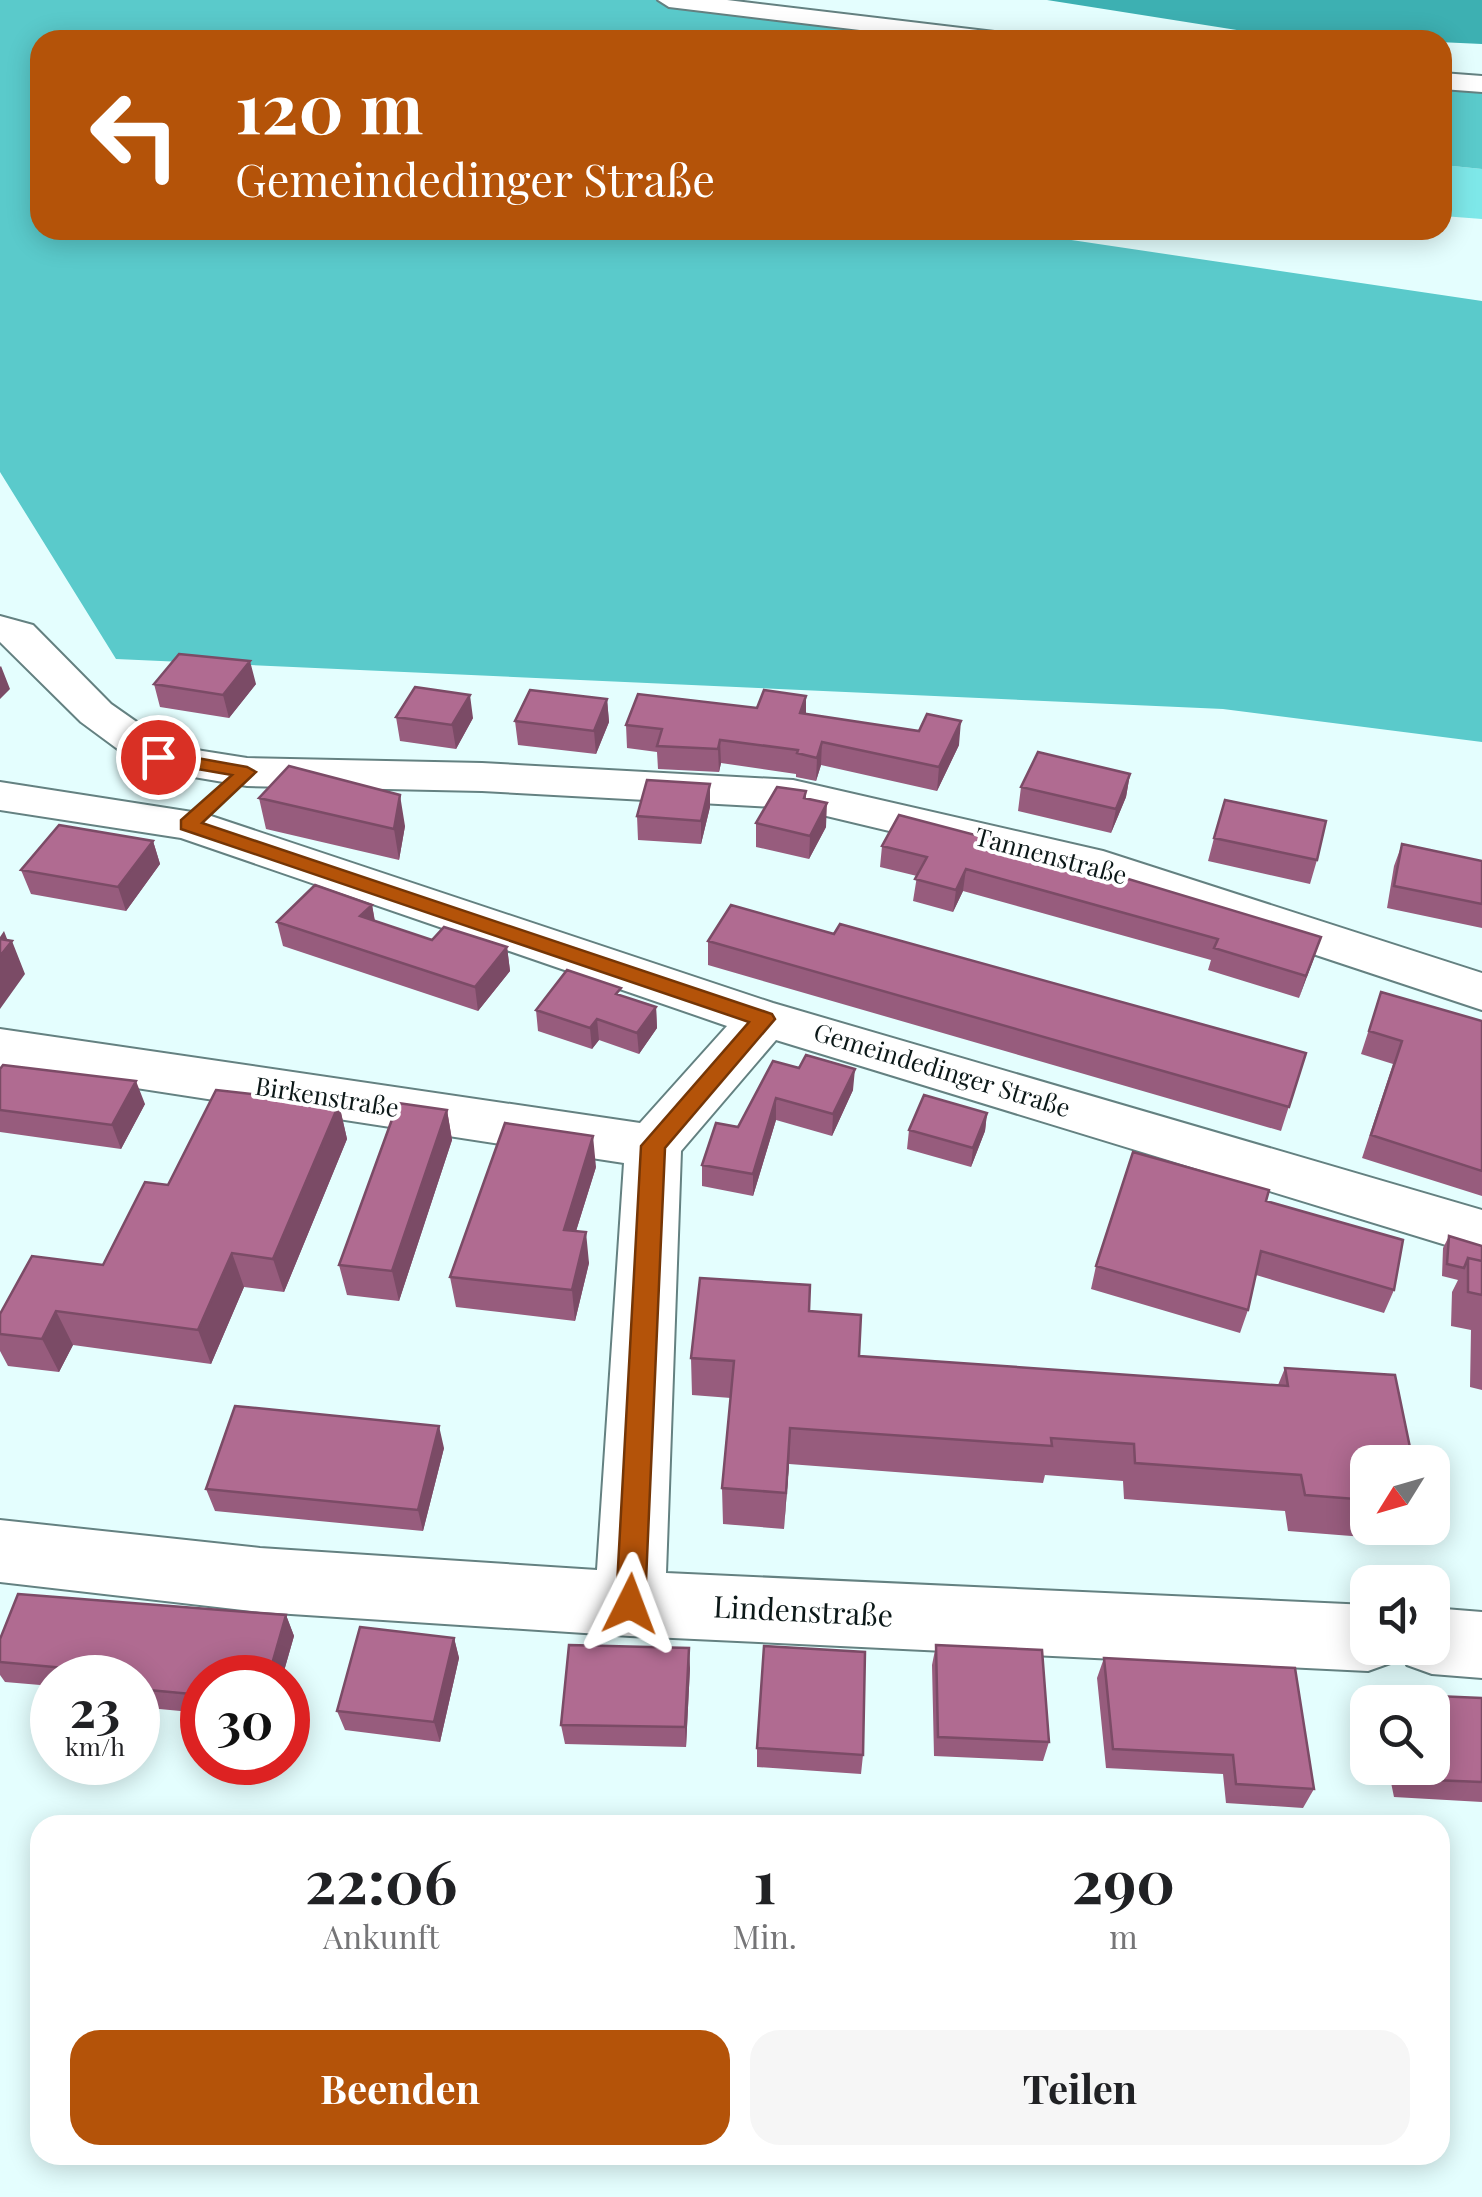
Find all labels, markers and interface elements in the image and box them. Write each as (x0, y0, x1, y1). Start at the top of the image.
text: 120 m (235, 58, 423, 152)
icon: left (70, 70, 200, 200)
text: Gemeindedinger Straße (235, 148, 715, 208)
pin (116, 715, 201, 800)
icon: arrive (131, 730, 186, 785)
street label: Tannenstraße (972, 818, 1131, 891)
street label: Gemeindedinger Straße (810, 1014, 1075, 1123)
street label: Birkenstraße (253, 1068, 401, 1123)
north arrow (1350, 1445, 1450, 1545)
map controls (1350, 1445, 1450, 1785)
position arrow (578, 1552, 682, 1656)
button: sound (1350, 1565, 1450, 1665)
street label: Lindenstraße (712, 1585, 894, 1635)
speed limit sign: 30 (180, 1655, 310, 1785)
text: 23 (70, 1674, 120, 1741)
button: search (1350, 1685, 1450, 1785)
text: km/h (65, 1729, 125, 1762)
text: 22:06 (305, 1839, 457, 1919)
text: 1 (753, 1839, 776, 1919)
text: 290 (1072, 1839, 1175, 1919)
text: Ankunft (323, 1914, 439, 1957)
text: Min. (732, 1914, 797, 1957)
text: m (1109, 1914, 1138, 1957)
button: Beenden (70, 2030, 730, 2145)
button: Teilen (750, 2030, 1410, 2145)

